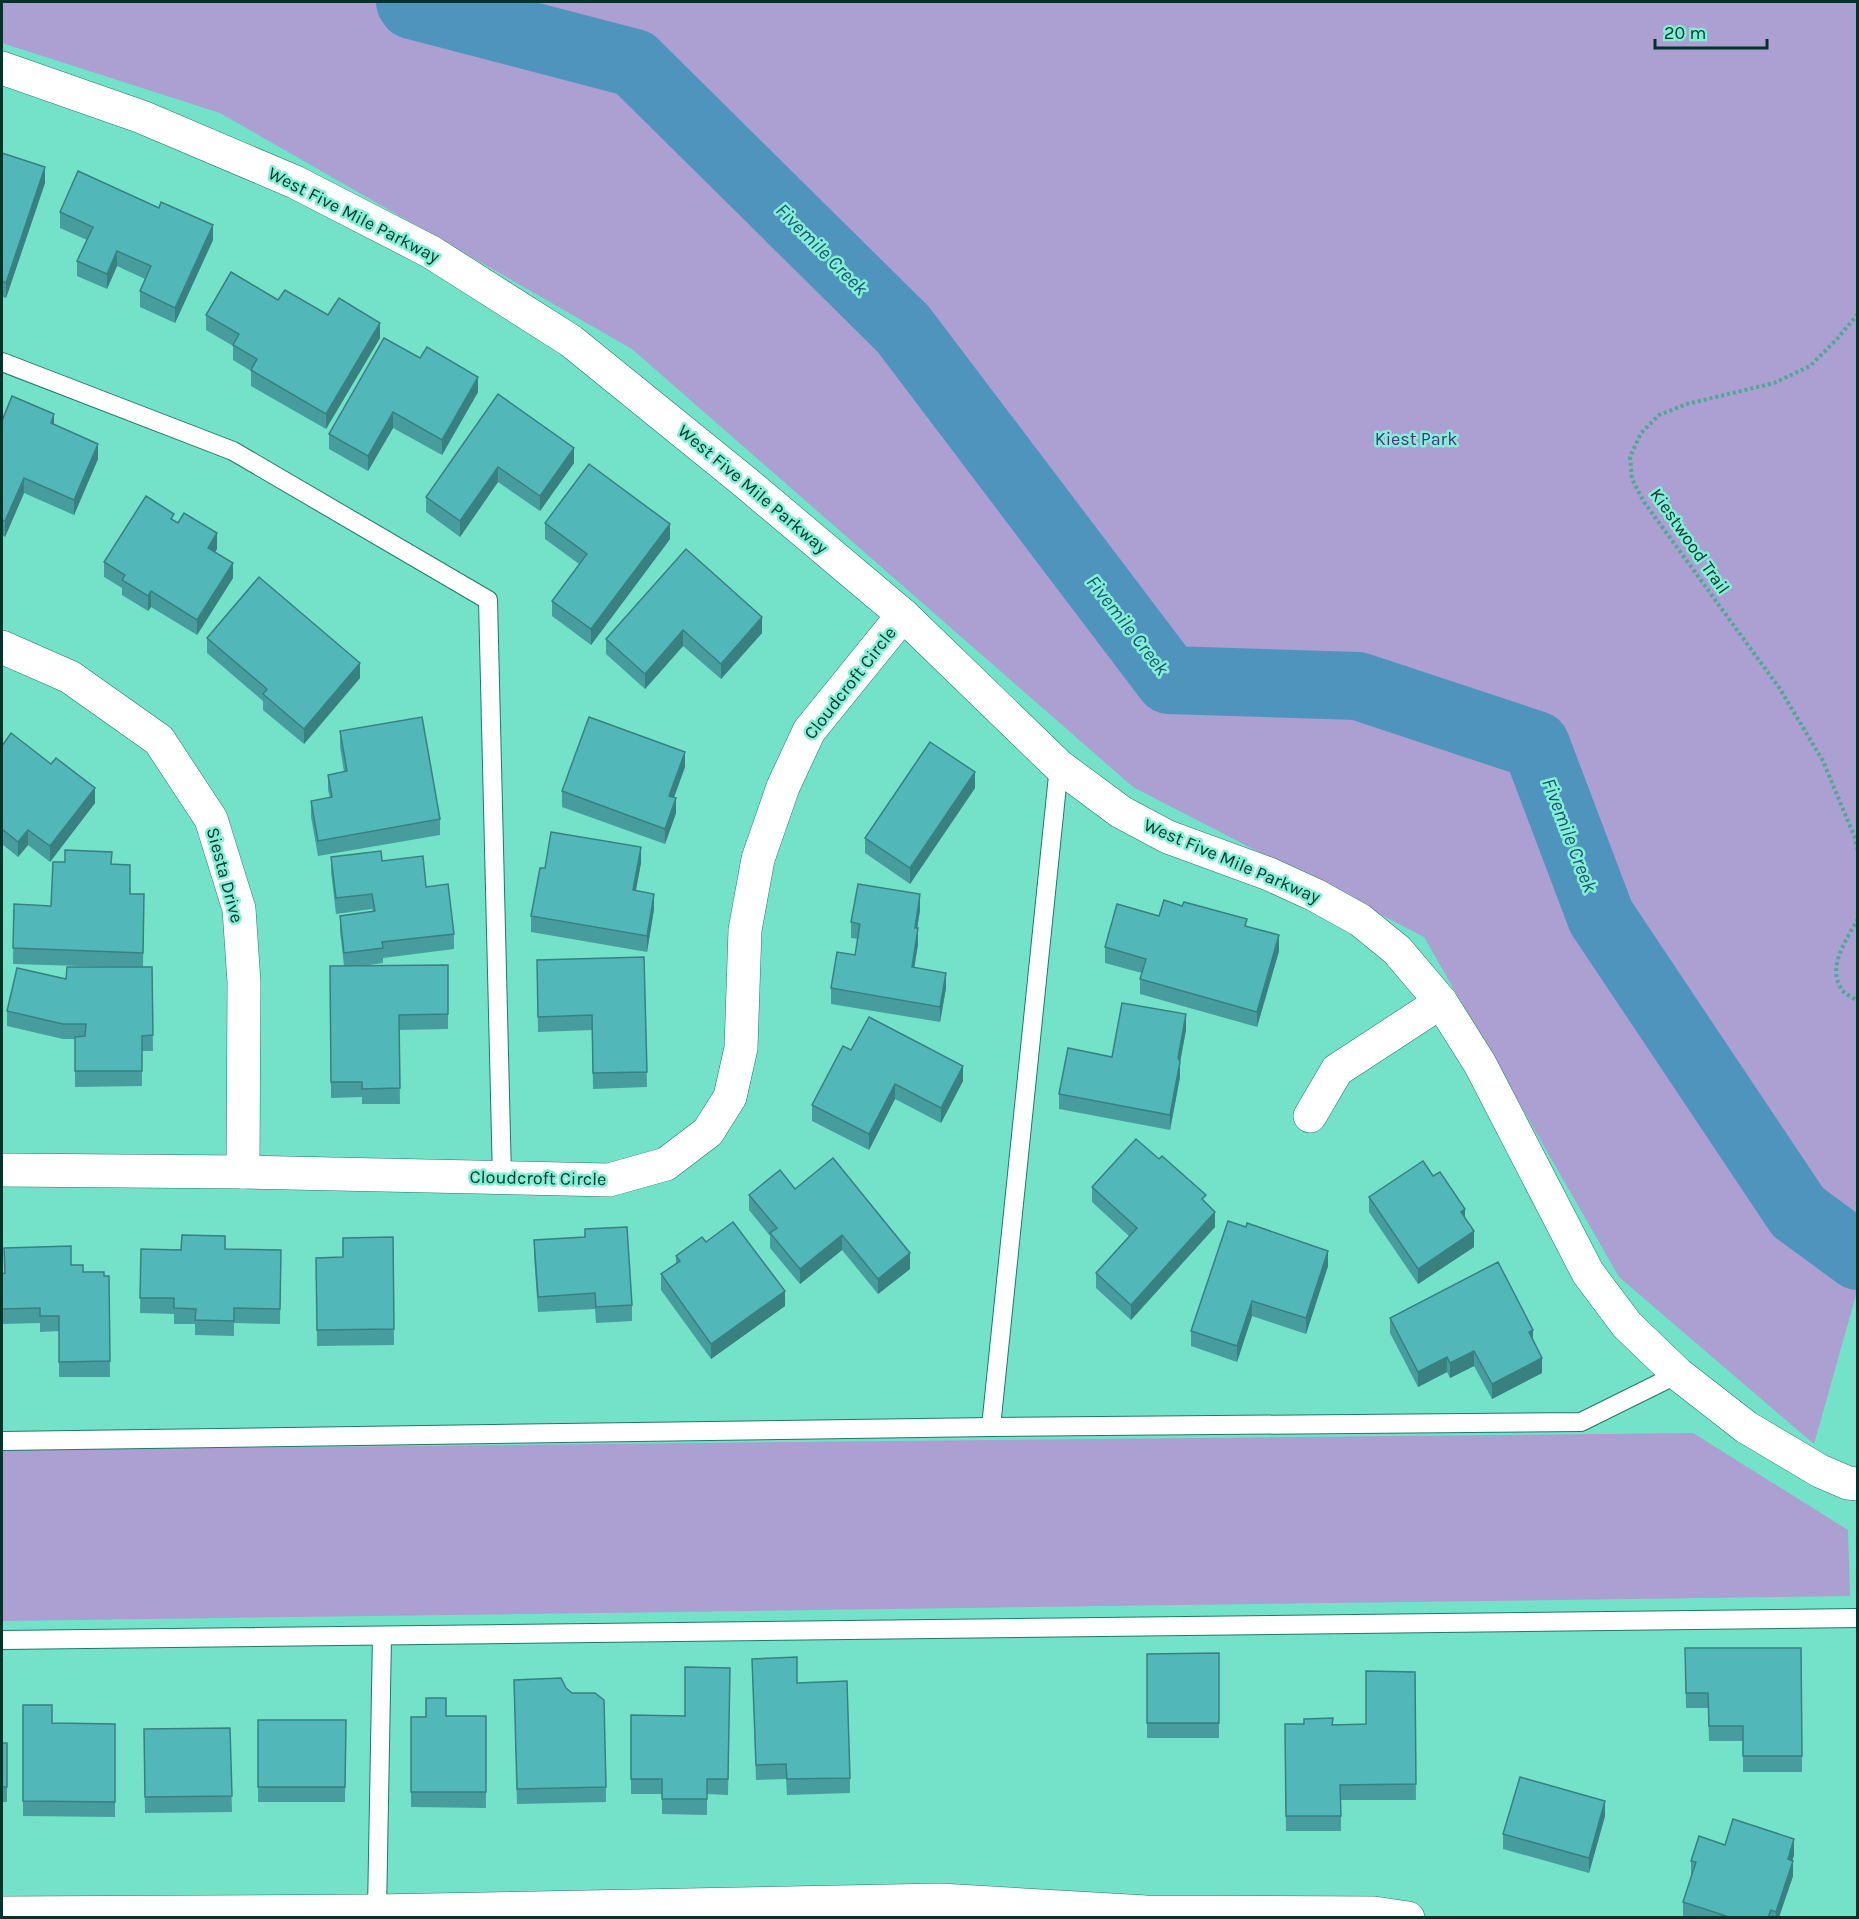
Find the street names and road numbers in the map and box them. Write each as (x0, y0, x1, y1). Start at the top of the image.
street label: West Five Mile Parkway (265, 162, 444, 268)
street label: West Five Mile Parkway (673, 420, 833, 559)
street label: Kiestwood Trail (1645, 484, 1735, 598)
street label: Cloudcroft Circle (799, 622, 901, 744)
street label: West Five Mile Parkway (1140, 814, 1324, 908)
street label: Siesta Drive (202, 825, 248, 925)
street label: Cloudcroft Circle (469, 1166, 607, 1190)

